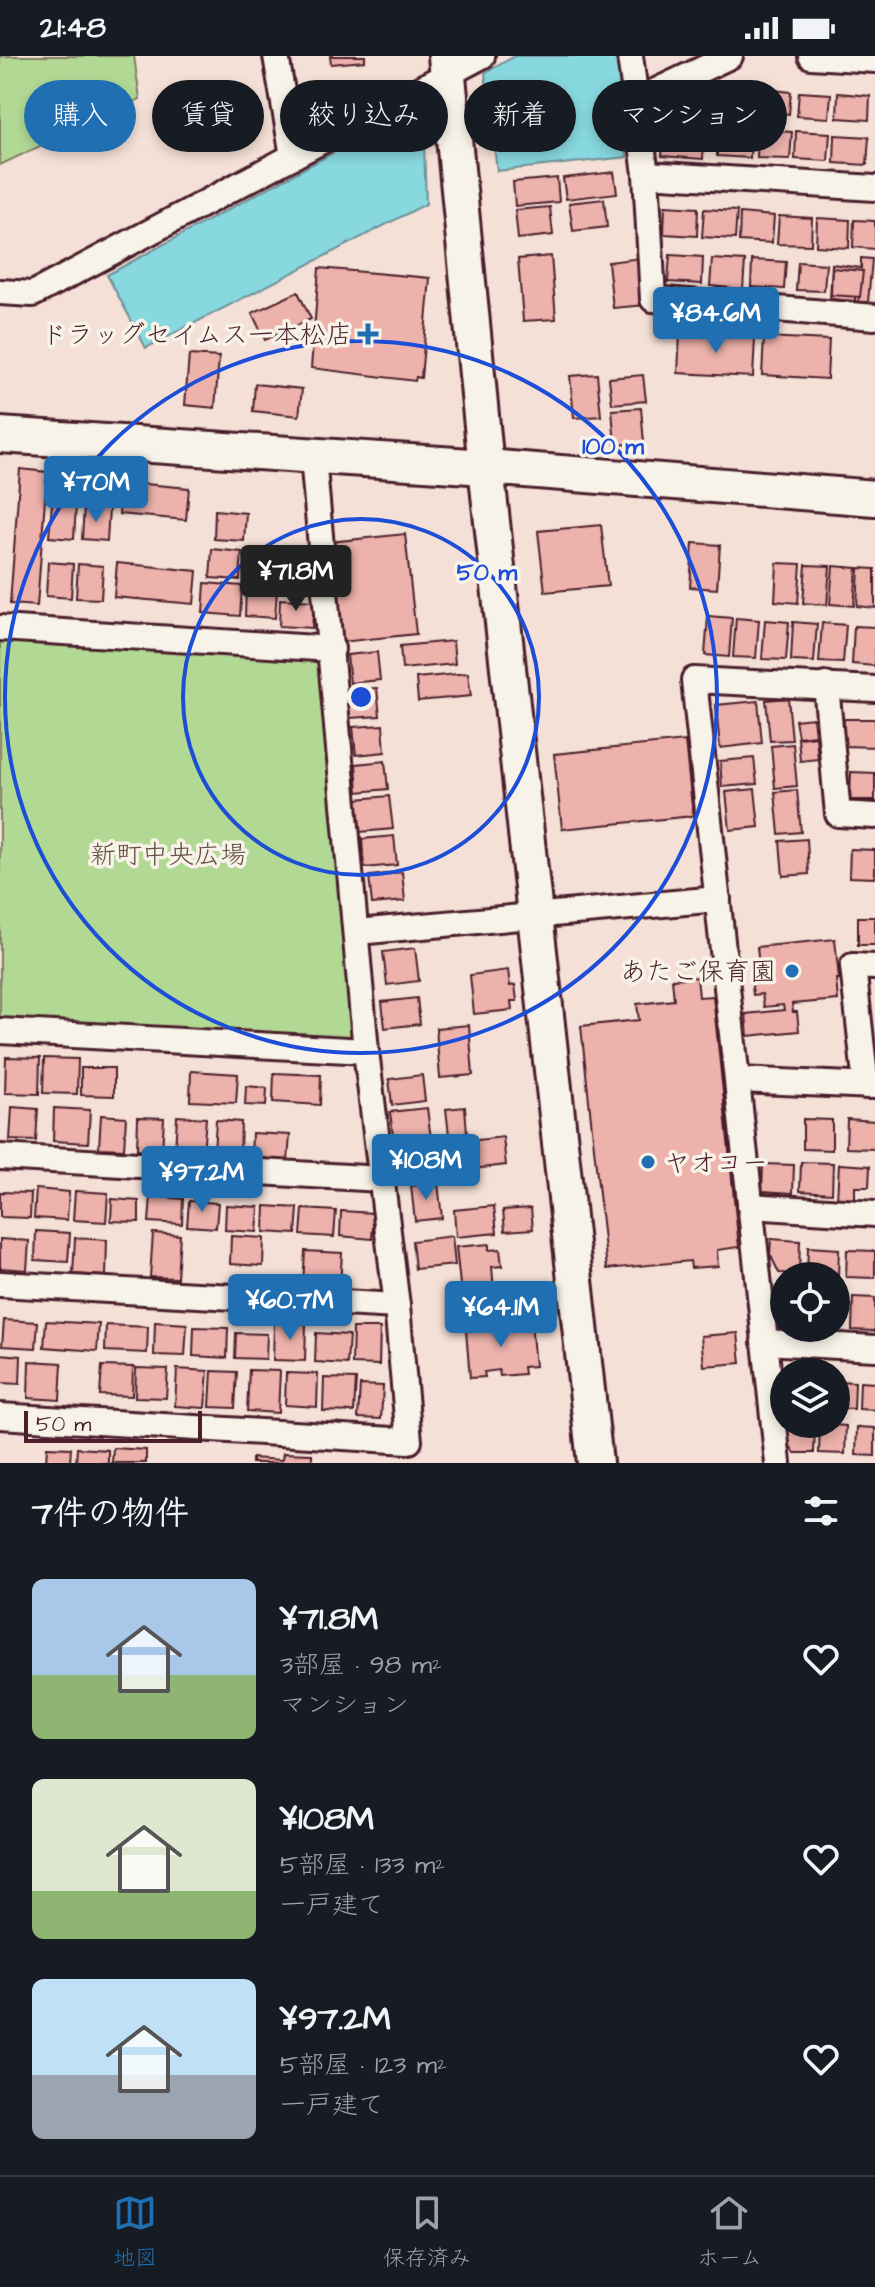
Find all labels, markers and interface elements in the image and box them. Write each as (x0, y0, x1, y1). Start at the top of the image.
text: 21:48 (40, 7, 106, 49)
chip: 購入 (24, 80, 136, 152)
chip: 賃貸 (152, 80, 264, 152)
chip: 絞り込み (280, 80, 448, 152)
chip: 新着 (464, 80, 576, 152)
chip: マンション (592, 80, 787, 152)
pin: ¥84.6M (651, 287, 781, 355)
text: ¥84.6M (671, 295, 761, 331)
place label: ドラッグセイムス一本松店 (41, 317, 352, 353)
marker: ドラッグセイムス一本松店 (359, 325, 377, 343)
text: 100 m (582, 430, 644, 464)
pin: ¥70M (49, 456, 143, 524)
text: ¥70M (62, 464, 130, 500)
pin: ¥71.8M (231, 545, 361, 613)
text: ¥71.8M (258, 553, 334, 589)
text: 50 m (457, 556, 518, 590)
centre of rings (347, 683, 375, 711)
park label: 新町中央広場 (90, 837, 246, 873)
place label: あたご保育園 (620, 954, 776, 990)
marker: あたご保育園 (783, 962, 801, 980)
pin: ¥108M (370, 1134, 482, 1202)
text: ¥108M (390, 1142, 462, 1178)
place label: ヤオコー (664, 1145, 768, 1181)
pin: ¥97.2M (137, 1146, 267, 1214)
marker: ヤオコー (639, 1153, 657, 1171)
text: ¥97.2M (160, 1154, 244, 1190)
map controls (770, 1262, 850, 1438)
button: locate (770, 1262, 850, 1342)
pin: ¥60.7M (225, 1274, 355, 1342)
pin: ¥64.1M (436, 1281, 566, 1349)
text: ¥60.7M (246, 1282, 334, 1318)
text: ¥64.1M (463, 1289, 539, 1325)
button: layers (770, 1358, 850, 1438)
scale bar (24, 1407, 202, 1443)
text: 50 m (36, 1409, 91, 1440)
icon: filters (799, 1489, 843, 1533)
text: 7件の物件 (32, 1490, 189, 1538)
text: ¥71.8M (280, 1595, 378, 1643)
icon: home (96, 1611, 192, 1707)
icon: heart (799, 1637, 843, 1681)
text: 3部屋 · 98 m² (280, 1647, 442, 1683)
text: マンション (280, 1687, 409, 1723)
text: ¥108M (280, 1795, 374, 1843)
icon: home (96, 1811, 192, 1907)
icon: heart (799, 1837, 843, 1881)
text: 5部屋 · 133 m² (280, 1847, 445, 1883)
text: 一戸建て (280, 1887, 384, 1923)
text: ¥97.2M (280, 1995, 391, 2043)
icon: home (96, 2011, 192, 2107)
icon: heart (799, 2037, 843, 2081)
text: 5部屋 · 123 m² (280, 2047, 447, 2083)
text: 一戸建て (280, 2087, 384, 2123)
tab: 地図 (113, 2191, 157, 2274)
tab: 保存済み (383, 2191, 471, 2274)
tab: ホーム (697, 2191, 762, 2274)

